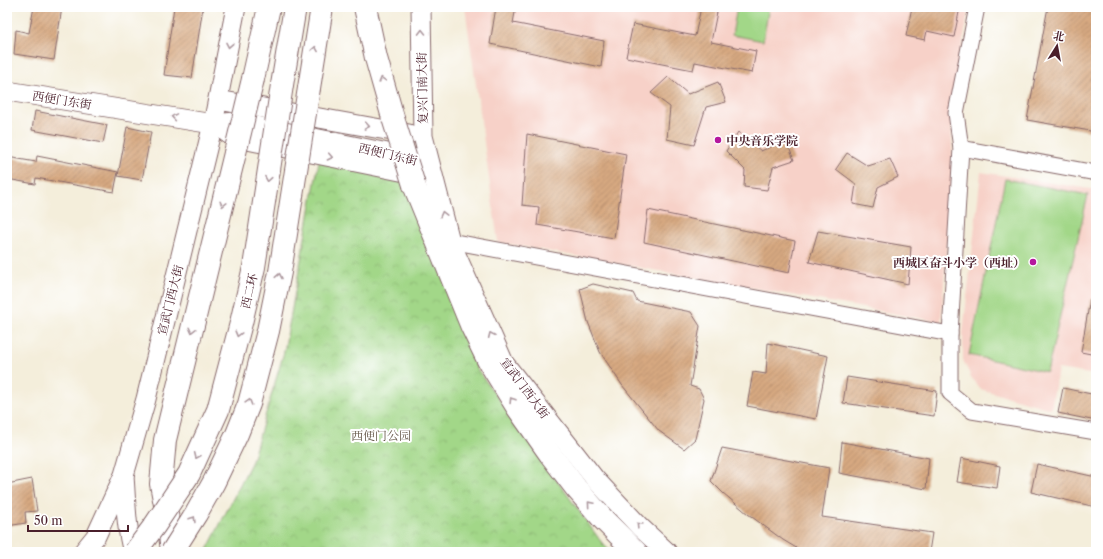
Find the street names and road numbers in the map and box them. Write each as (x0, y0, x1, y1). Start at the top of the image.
street label: 复兴门南大街 (414, 51, 430, 124)
street label: 西便门东街 (31, 88, 94, 112)
street label: 西便门东街 (357, 140, 420, 168)
street label: 宣武门西大街 (154, 262, 186, 337)
street label: 西二环 (238, 272, 260, 310)
street label: 宣武门西大街 (497, 355, 553, 422)

